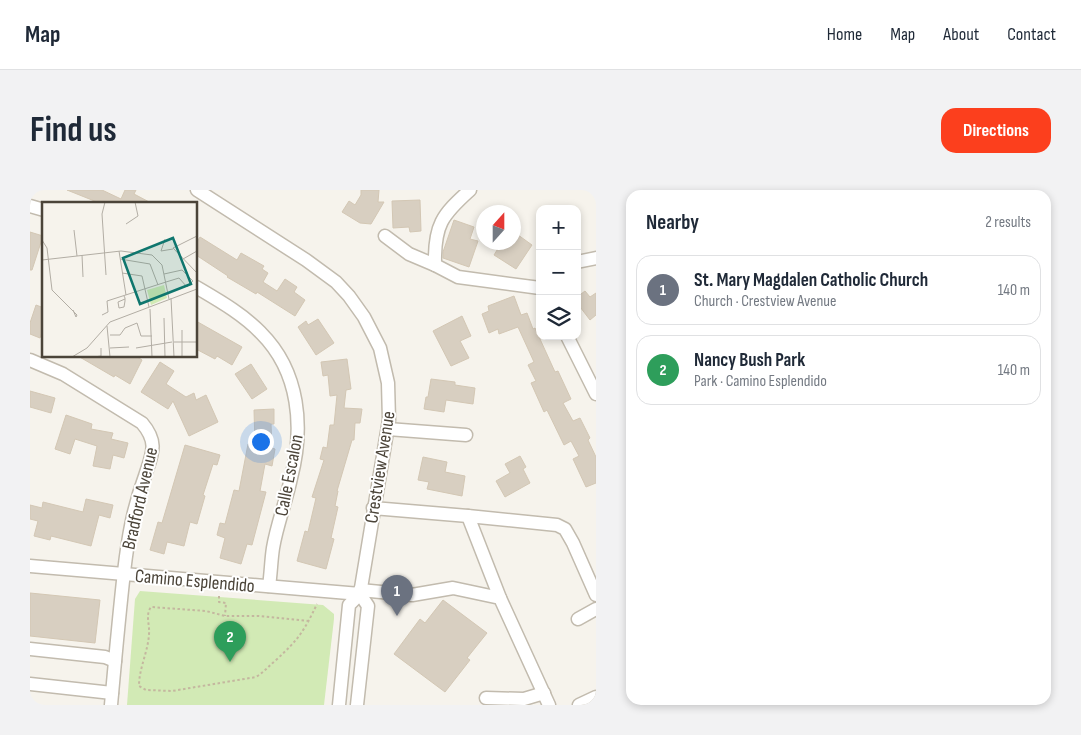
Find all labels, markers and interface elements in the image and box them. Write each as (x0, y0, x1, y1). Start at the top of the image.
text: Map (25, 20, 60, 49)
text: Home (827, 24, 862, 45)
text: Map (890, 24, 915, 45)
text: About (943, 24, 979, 45)
text: Contact (1007, 24, 1056, 45)
button: Directions (941, 108, 1051, 153)
text: Find us (30, 109, 117, 152)
inset map (42, 202, 198, 358)
north arrow (476, 205, 521, 250)
map controls (536, 205, 581, 340)
button: + (536, 205, 581, 250)
text: Nearby (646, 210, 699, 235)
text: 2 results (985, 213, 1031, 232)
button: − (536, 250, 581, 295)
text: St. Mary Magdalen Catholic Church (694, 269, 928, 292)
text: 1 (660, 281, 666, 300)
text: 140 m (998, 281, 1030, 300)
text: Church · Crestview Avenue (694, 292, 836, 311)
button: layers (536, 295, 581, 340)
text: Nancy Bush Park (694, 349, 805, 372)
text: 2 (659, 361, 667, 380)
text: 140 m (998, 361, 1030, 380)
text: Park · Camino Esplendido (694, 372, 827, 391)
street label: Crestview Avenue (360, 410, 401, 525)
your location (248, 429, 274, 455)
street label: Calle Escalon (270, 432, 309, 518)
street label: Bradford Avenue (118, 445, 163, 552)
street label: Camino Esplendido (134, 565, 256, 598)
pin: 1 (381, 575, 413, 616)
pin: 2 (214, 621, 246, 662)

